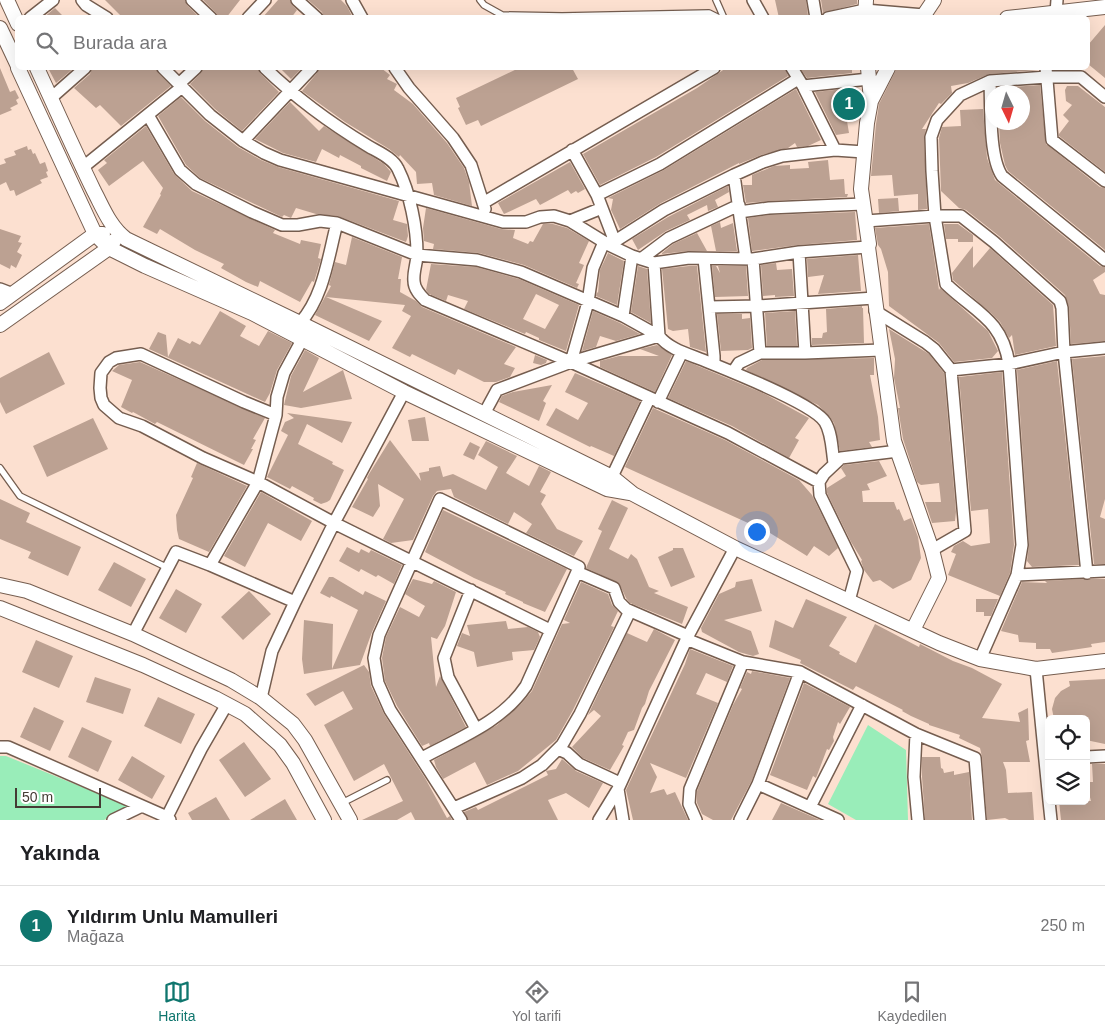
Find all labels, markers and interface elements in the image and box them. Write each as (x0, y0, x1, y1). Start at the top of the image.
search box (15, 15, 1090, 70)
icon: search (33, 29, 61, 57)
text: Burada ara (73, 32, 167, 53)
pin: 1 (833, 85, 865, 123)
north arrow (985, 85, 1030, 130)
your location (744, 519, 770, 545)
map controls (1045, 715, 1090, 805)
button: locate (1045, 715, 1090, 760)
button: layers (1045, 760, 1090, 805)
scale bar (15, 785, 101, 808)
text: 50 m (22, 789, 53, 805)
text: Yakında (20, 841, 99, 864)
text: Yıldırım Unlu Mamulleri (67, 906, 278, 927)
text: 1 (32, 917, 40, 934)
text: 250 m (1041, 917, 1085, 934)
text: Mağaza (67, 928, 124, 945)
tab: Harita (158, 978, 196, 1024)
tab: Yol tarifi (512, 978, 561, 1024)
tab: Kaydedilen (878, 978, 947, 1024)

